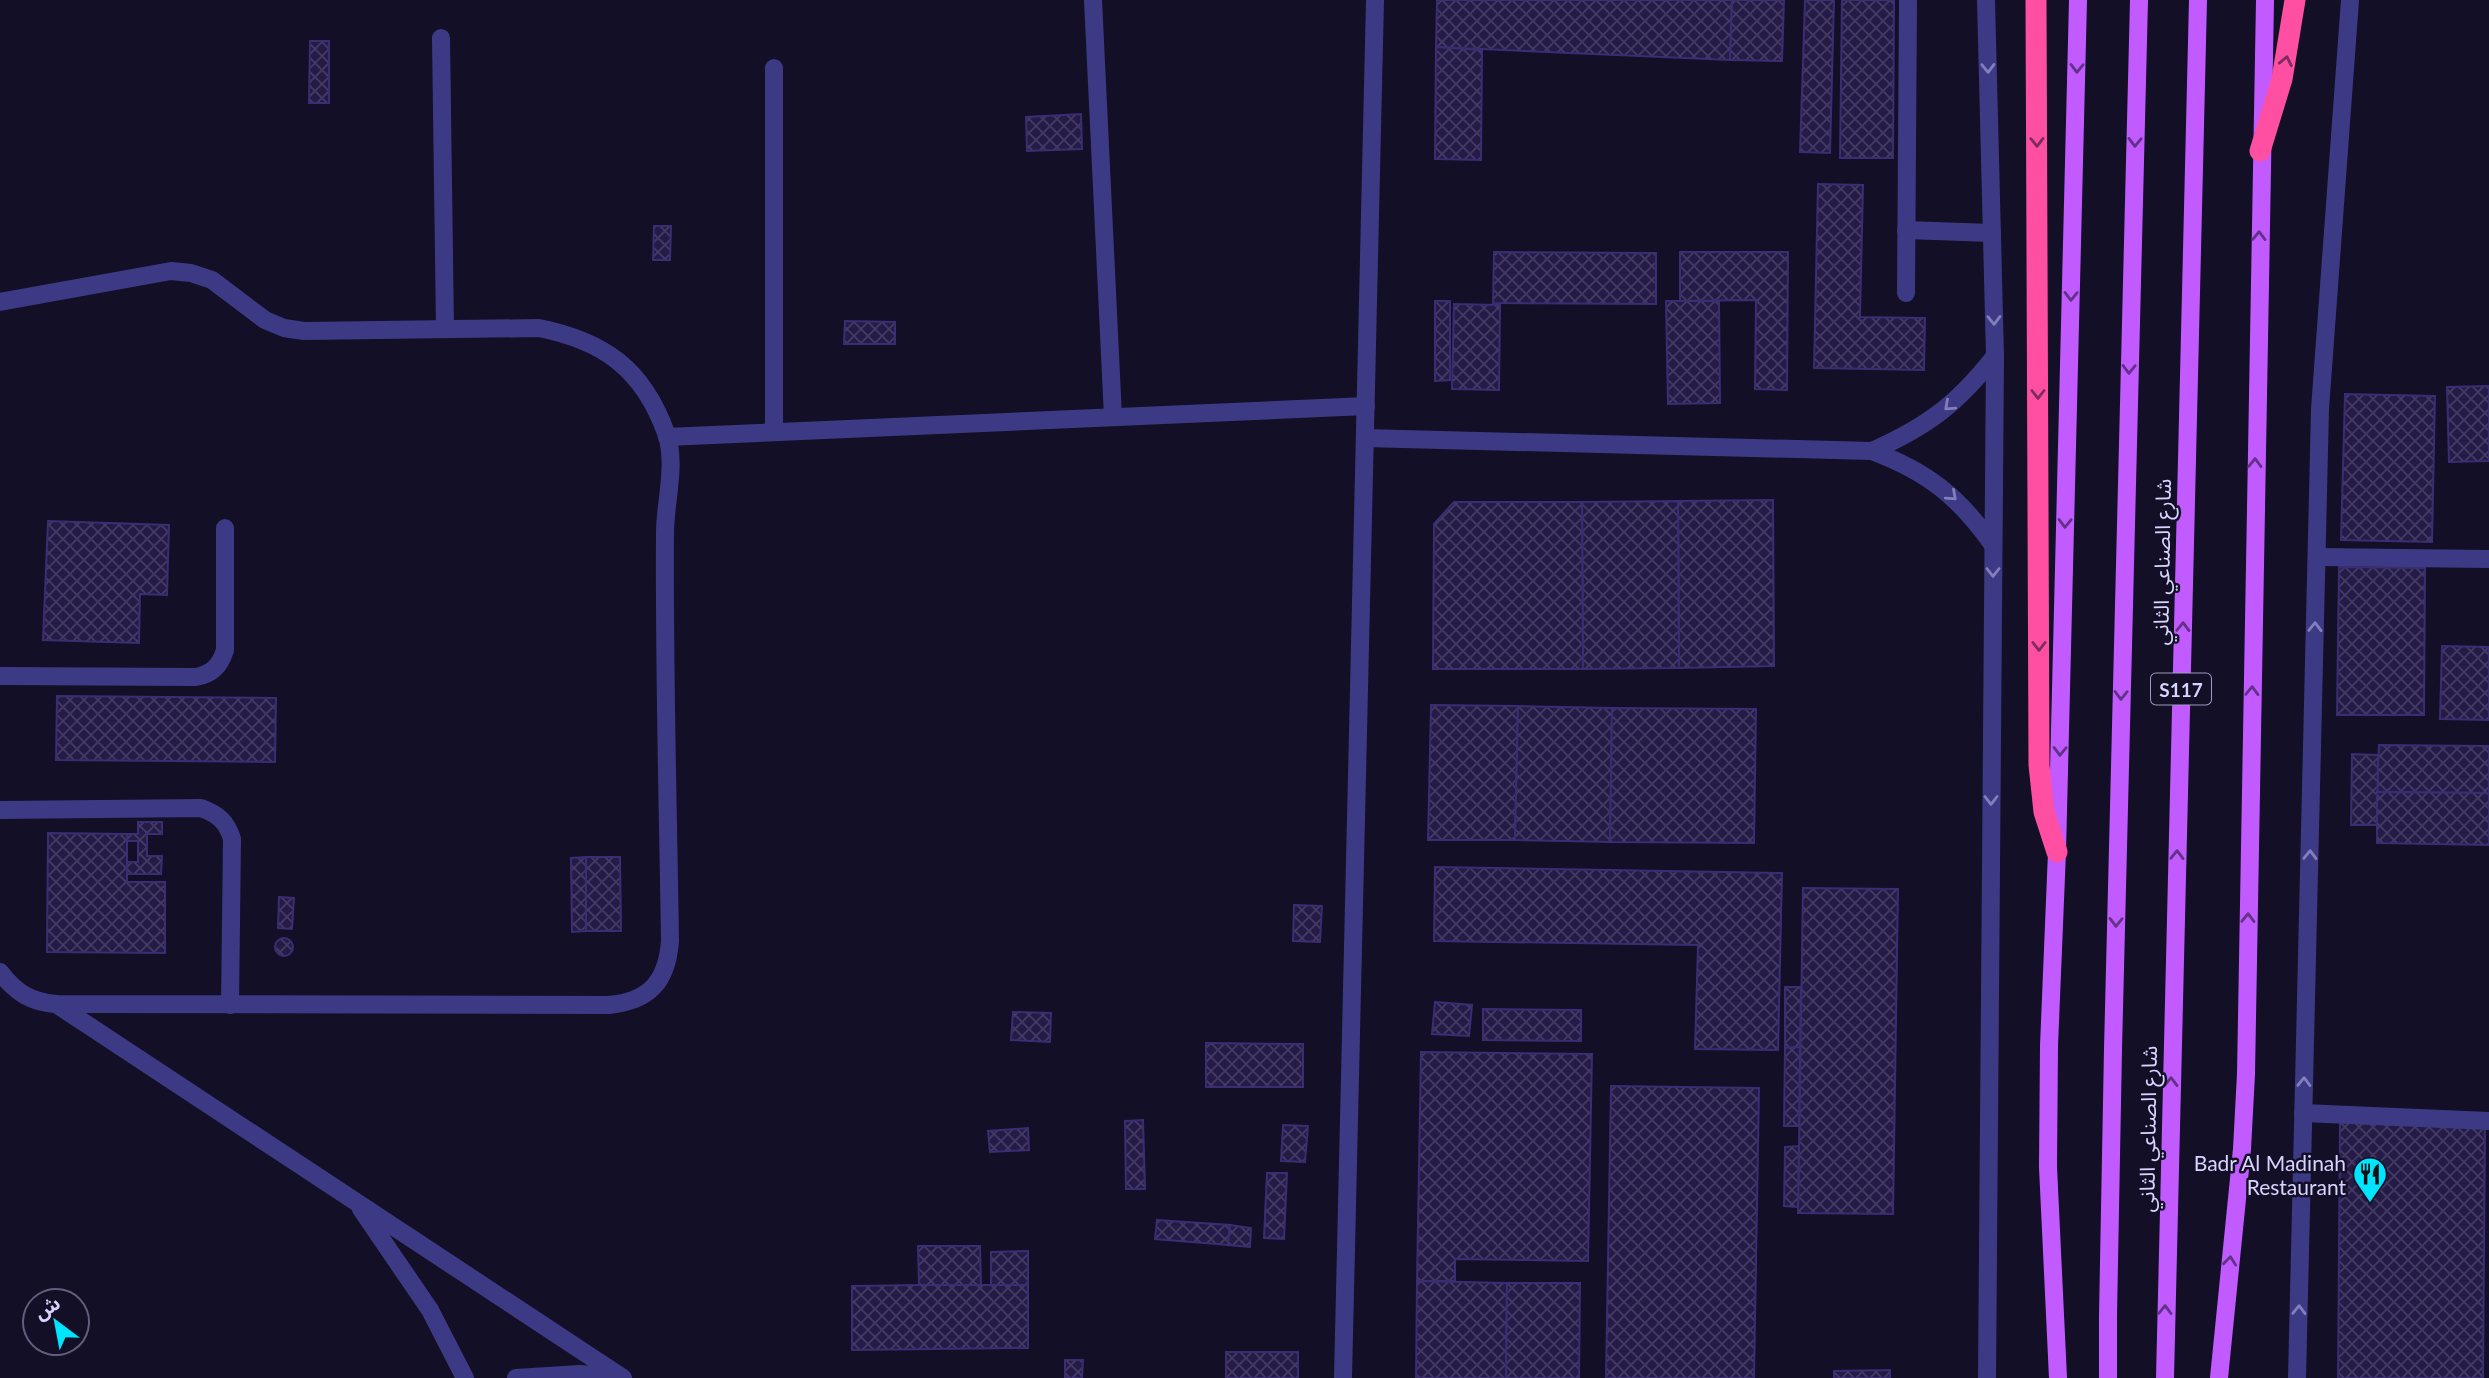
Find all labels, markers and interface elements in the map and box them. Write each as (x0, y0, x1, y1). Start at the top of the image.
one-way arrow (2277, 55, 2292, 67)
one-way arrow (1980, 63, 1996, 74)
one-way arrow (2069, 63, 2084, 74)
one-way arrow (2029, 137, 2045, 147)
one-way arrow (2127, 137, 2143, 147)
one-way arrow (2251, 230, 2267, 240)
one-way arrow (2063, 291, 2079, 301)
one-way arrow (1986, 315, 2002, 326)
one-way arrow (2122, 364, 2137, 375)
one-way arrow (2030, 389, 2046, 399)
one-way arrow (1944, 398, 1957, 410)
one-way arrow (2247, 457, 2263, 468)
street label: شارع الصناعي الثاني (2147, 478, 2180, 646)
one-way arrow (1944, 488, 1957, 500)
one-way arrow (2058, 518, 2073, 529)
one-way arrow (1985, 567, 2001, 578)
one-way arrow (2175, 622, 2190, 633)
one-way arrow (2307, 622, 2323, 632)
one-way arrow (2031, 641, 2047, 651)
road number: S117 (2151, 674, 2211, 704)
one-way arrow (2244, 685, 2259, 696)
one-way arrow (2114, 689, 2129, 700)
one-way arrow (2052, 745, 2067, 756)
one-way arrow (1984, 794, 1999, 805)
one-way arrow (2169, 849, 2185, 860)
one-way arrow (2302, 849, 2317, 860)
one-way arrow (2240, 912, 2256, 923)
one-way arrow (2108, 917, 2124, 928)
street label: شارع الصناعي الثاني (2133, 1045, 2166, 1213)
one-way arrow (2163, 1077, 2179, 1087)
one-way arrow (2296, 1077, 2312, 1087)
place label: Badr Al Madinah Restaurant (2194, 1150, 2346, 1199)
restaurant icon: Badr Al Madinah Restaurant (2351, 1155, 2389, 1204)
one-way arrow (2222, 1256, 2237, 1267)
north arrow (21, 1287, 91, 1357)
text: ش (30, 1291, 64, 1324)
one-way arrow (2158, 1304, 2173, 1315)
one-way arrow (2291, 1304, 2306, 1315)

